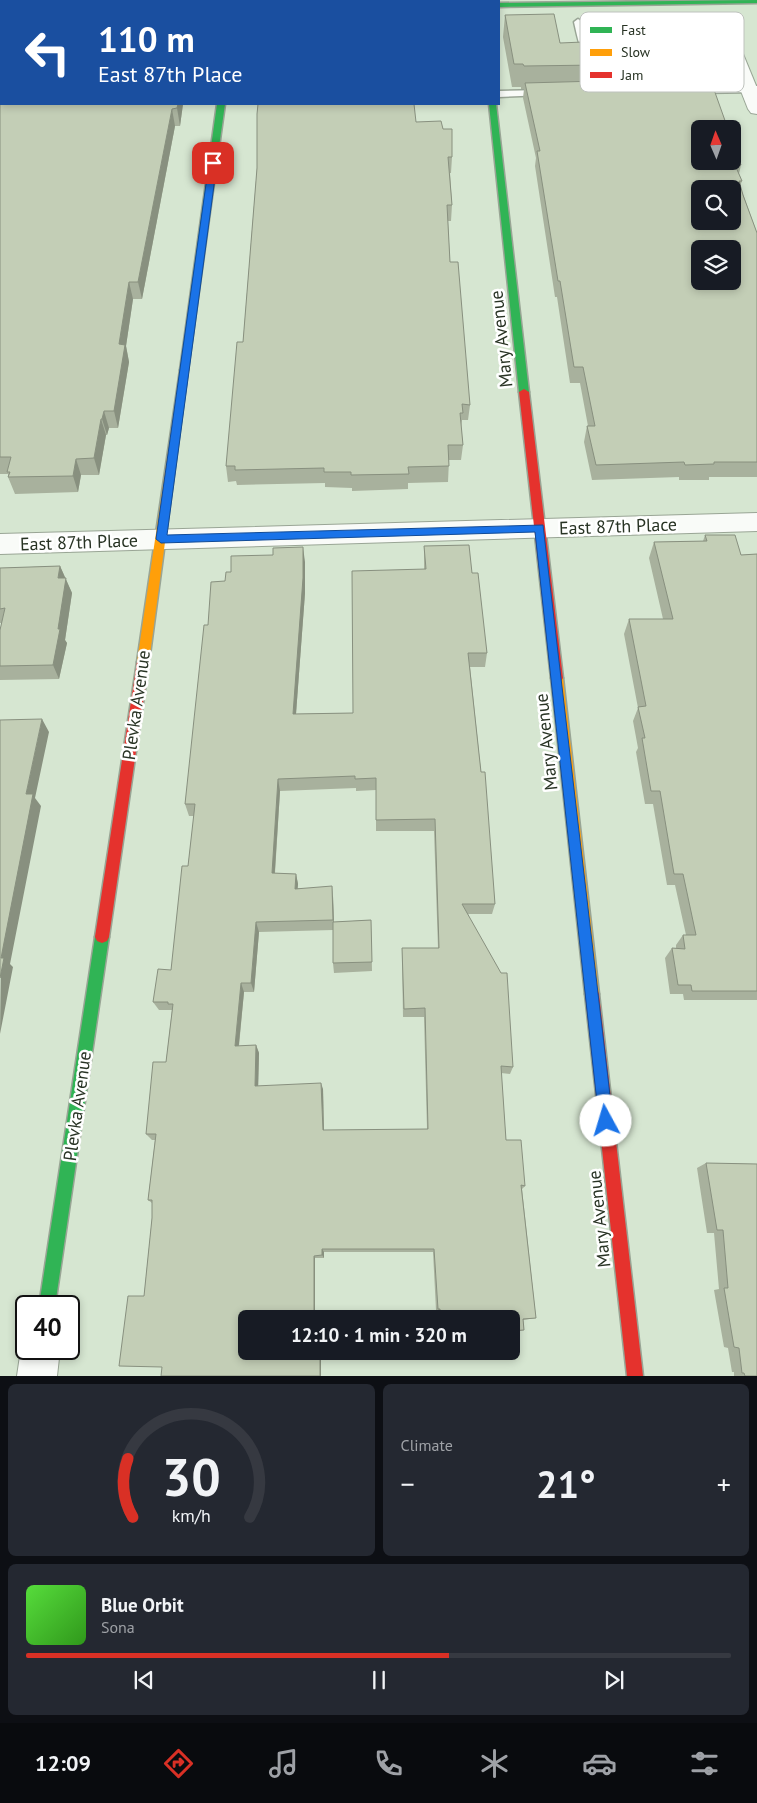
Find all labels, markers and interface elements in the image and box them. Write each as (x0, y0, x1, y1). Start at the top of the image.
legend (580, 12, 744, 92)
text: 110 m (98, 16, 195, 62)
icon: left (15, 20, 80, 85)
text: Fast (621, 21, 646, 39)
text: Slow (621, 43, 651, 61)
text: East 87th Place (98, 60, 242, 88)
text: Jam (620, 66, 643, 84)
north arrow (691, 120, 741, 170)
map controls (691, 120, 741, 290)
pin (192, 142, 234, 184)
icon: arrive (199, 149, 227, 177)
button: search (691, 180, 741, 230)
button: layers (691, 240, 741, 290)
street label: Mary Avenue (484, 289, 518, 389)
street label: East 87th Place (559, 512, 677, 540)
street label: East 87th Place (20, 528, 138, 556)
street label: Plevka Avenue (117, 649, 155, 761)
street label: Mary Avenue (529, 692, 563, 792)
street label: Plevka Avenue (58, 1050, 96, 1162)
position arrow (579, 1094, 631, 1146)
street label: Mary Avenue (582, 1169, 616, 1269)
speed limit sign: 40 (15, 1295, 80, 1360)
text: 12:10 · 1 min · 320 m (291, 1323, 467, 1347)
text: Climate (401, 1435, 453, 1455)
text: 30 (162, 1443, 221, 1510)
text: 21° (536, 1459, 596, 1508)
text: − (401, 1465, 415, 1502)
text: + (717, 1465, 731, 1502)
text: km/h (172, 1504, 211, 1527)
text: Blue Orbit (101, 1593, 184, 1617)
text: Sona (101, 1617, 135, 1637)
icon: previous (130, 1666, 158, 1694)
icon: pause (365, 1666, 393, 1694)
icon: next (600, 1666, 628, 1694)
icon: directions (161, 1746, 196, 1781)
icon: music (266, 1746, 301, 1781)
icon: phone (371, 1746, 406, 1781)
icon: climate (477, 1746, 512, 1781)
icon: car (582, 1746, 617, 1781)
icon: filters (687, 1746, 722, 1781)
text: 12:09 (35, 1749, 91, 1777)

